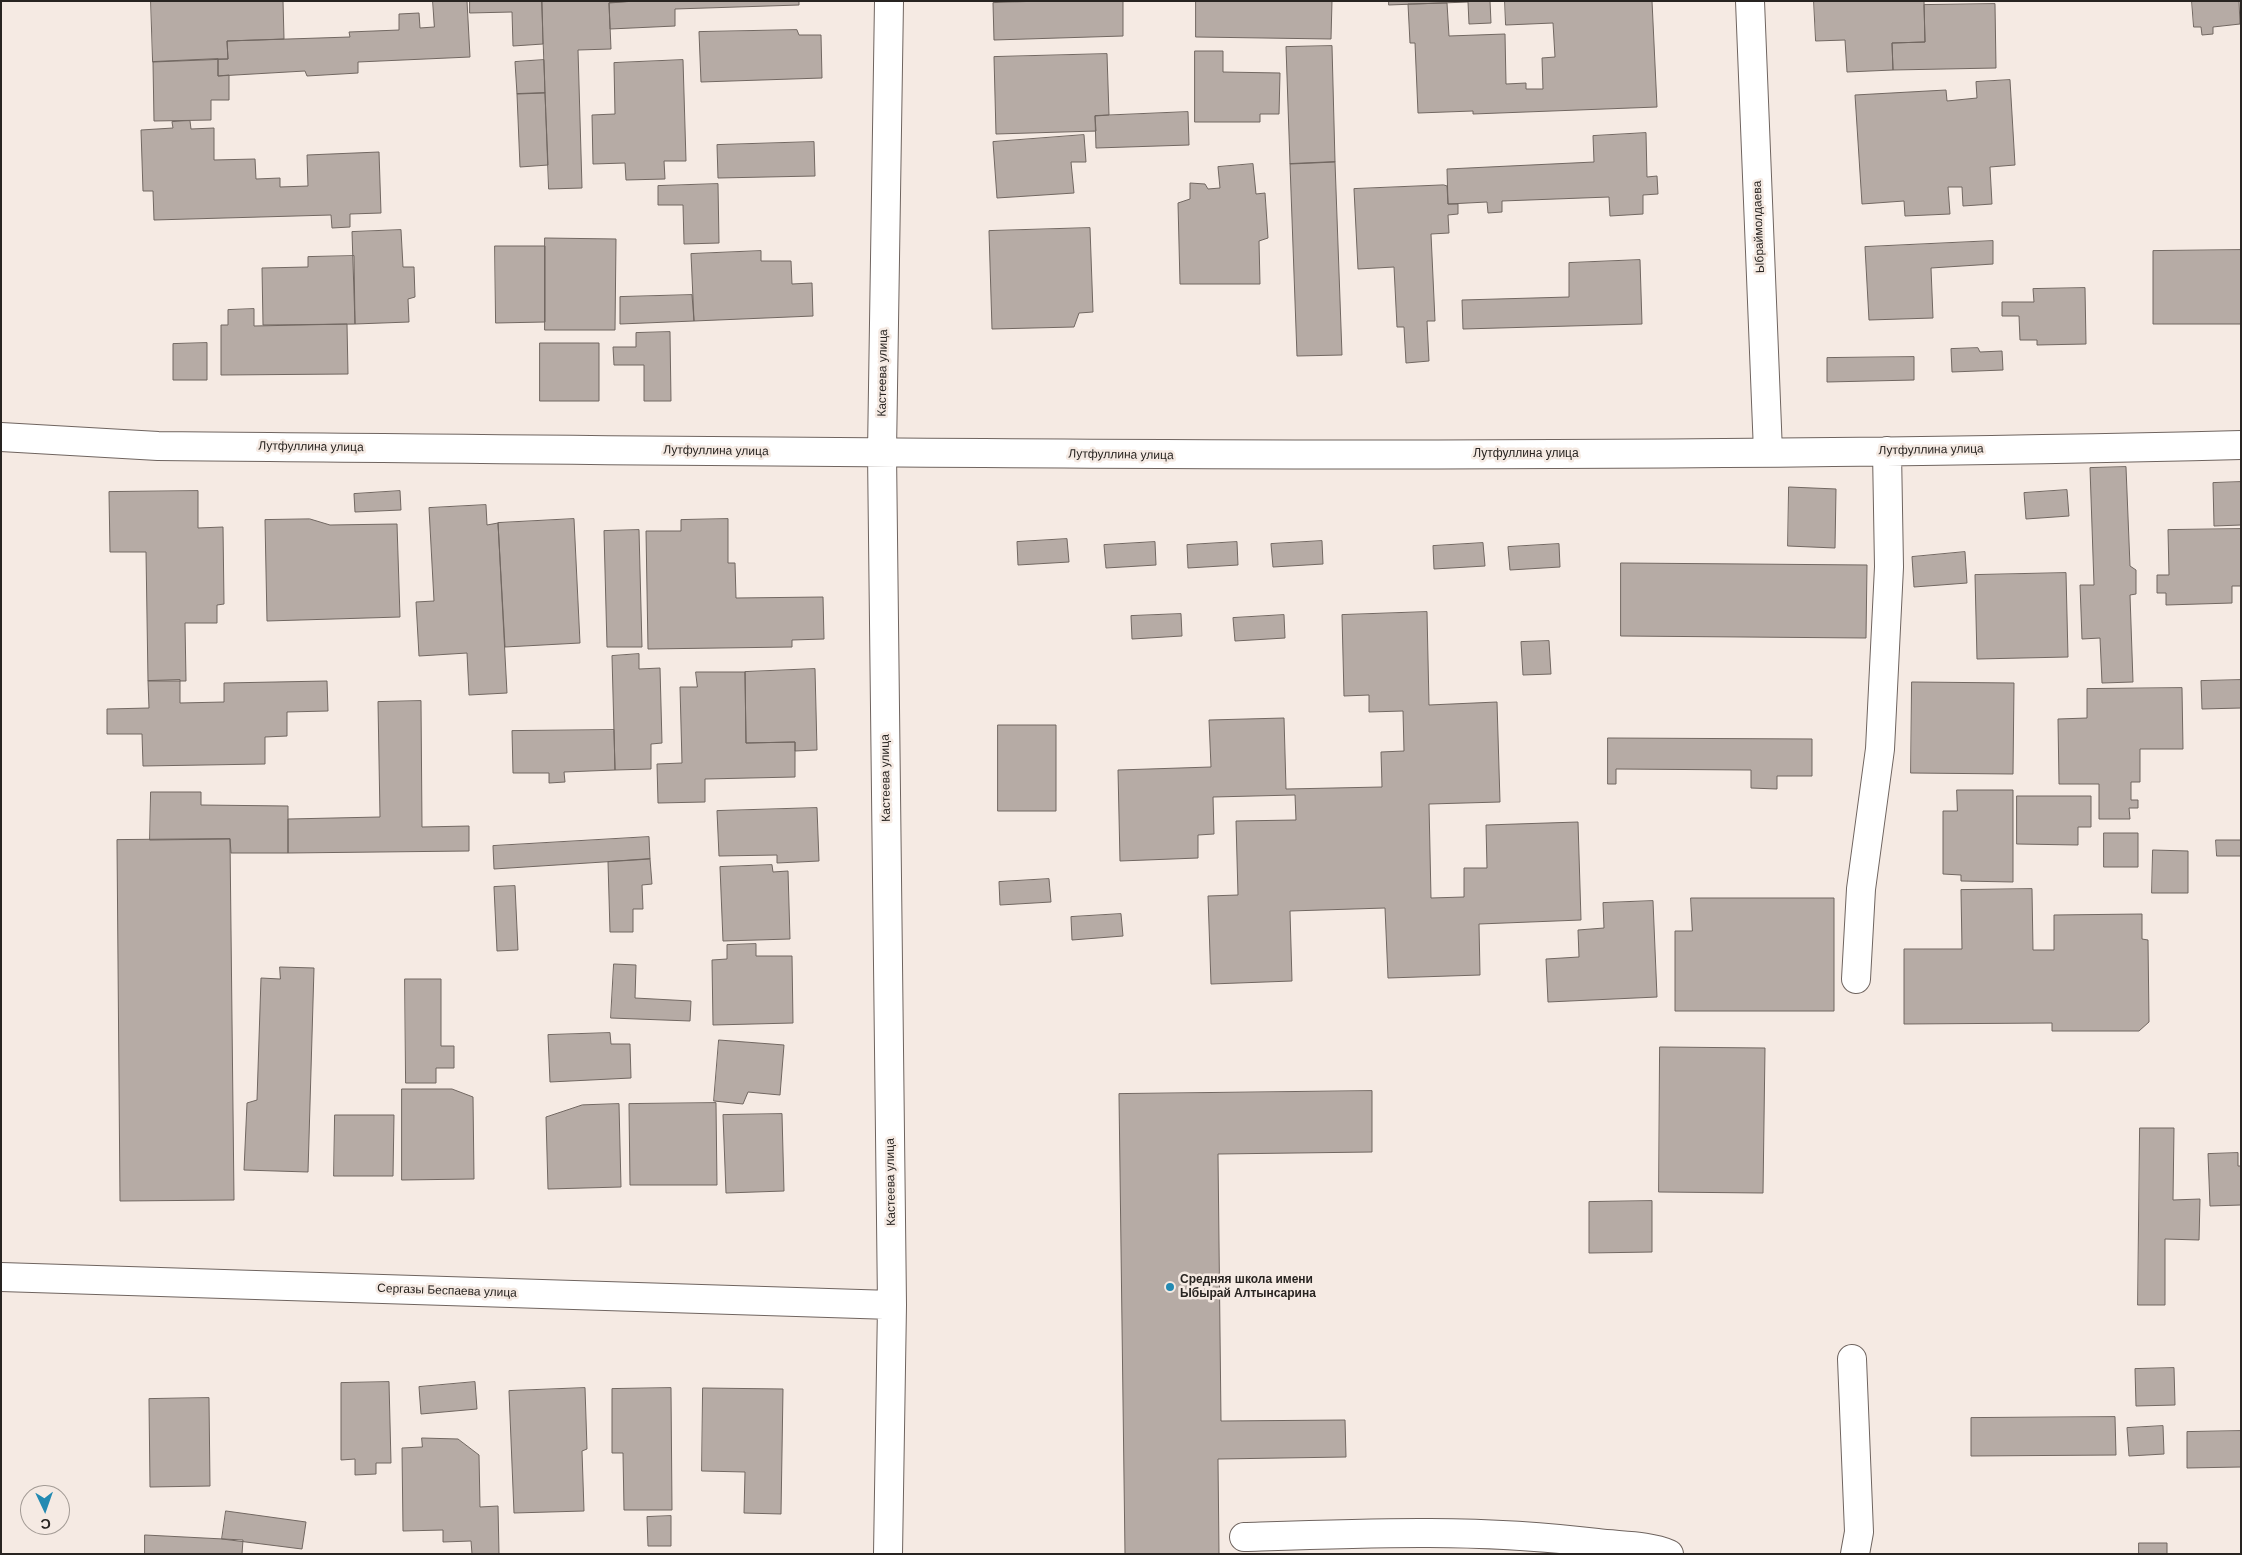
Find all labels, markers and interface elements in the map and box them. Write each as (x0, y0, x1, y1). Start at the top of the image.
street label: Ыбраймолдаева (1750, 181, 1768, 273)
street label: Кастеева улица (875, 329, 891, 417)
street label: Лутфуллина улица (258, 439, 364, 455)
street label: Лутфуллина улица (1878, 442, 1984, 458)
street label: Лутфуллина улица (663, 443, 769, 459)
street label: Лутфуллина улица (1068, 447, 1174, 463)
street label: Лутфуллина улица (1473, 447, 1579, 461)
street label: Кастеева улица (878, 734, 894, 822)
street label: Кастеева улица (883, 1138, 899, 1226)
place label: Средняя школа имени Ыбырай Алтынсарина (1180, 1273, 1316, 1301)
street label: Сергазы Беспаева улица (377, 1281, 517, 1301)
marker: Средняя школа имени Ыбырай Алтынсарина (1164, 1281, 1176, 1293)
north arrow (20, 1485, 70, 1535)
text: С (40, 1516, 51, 1532)

